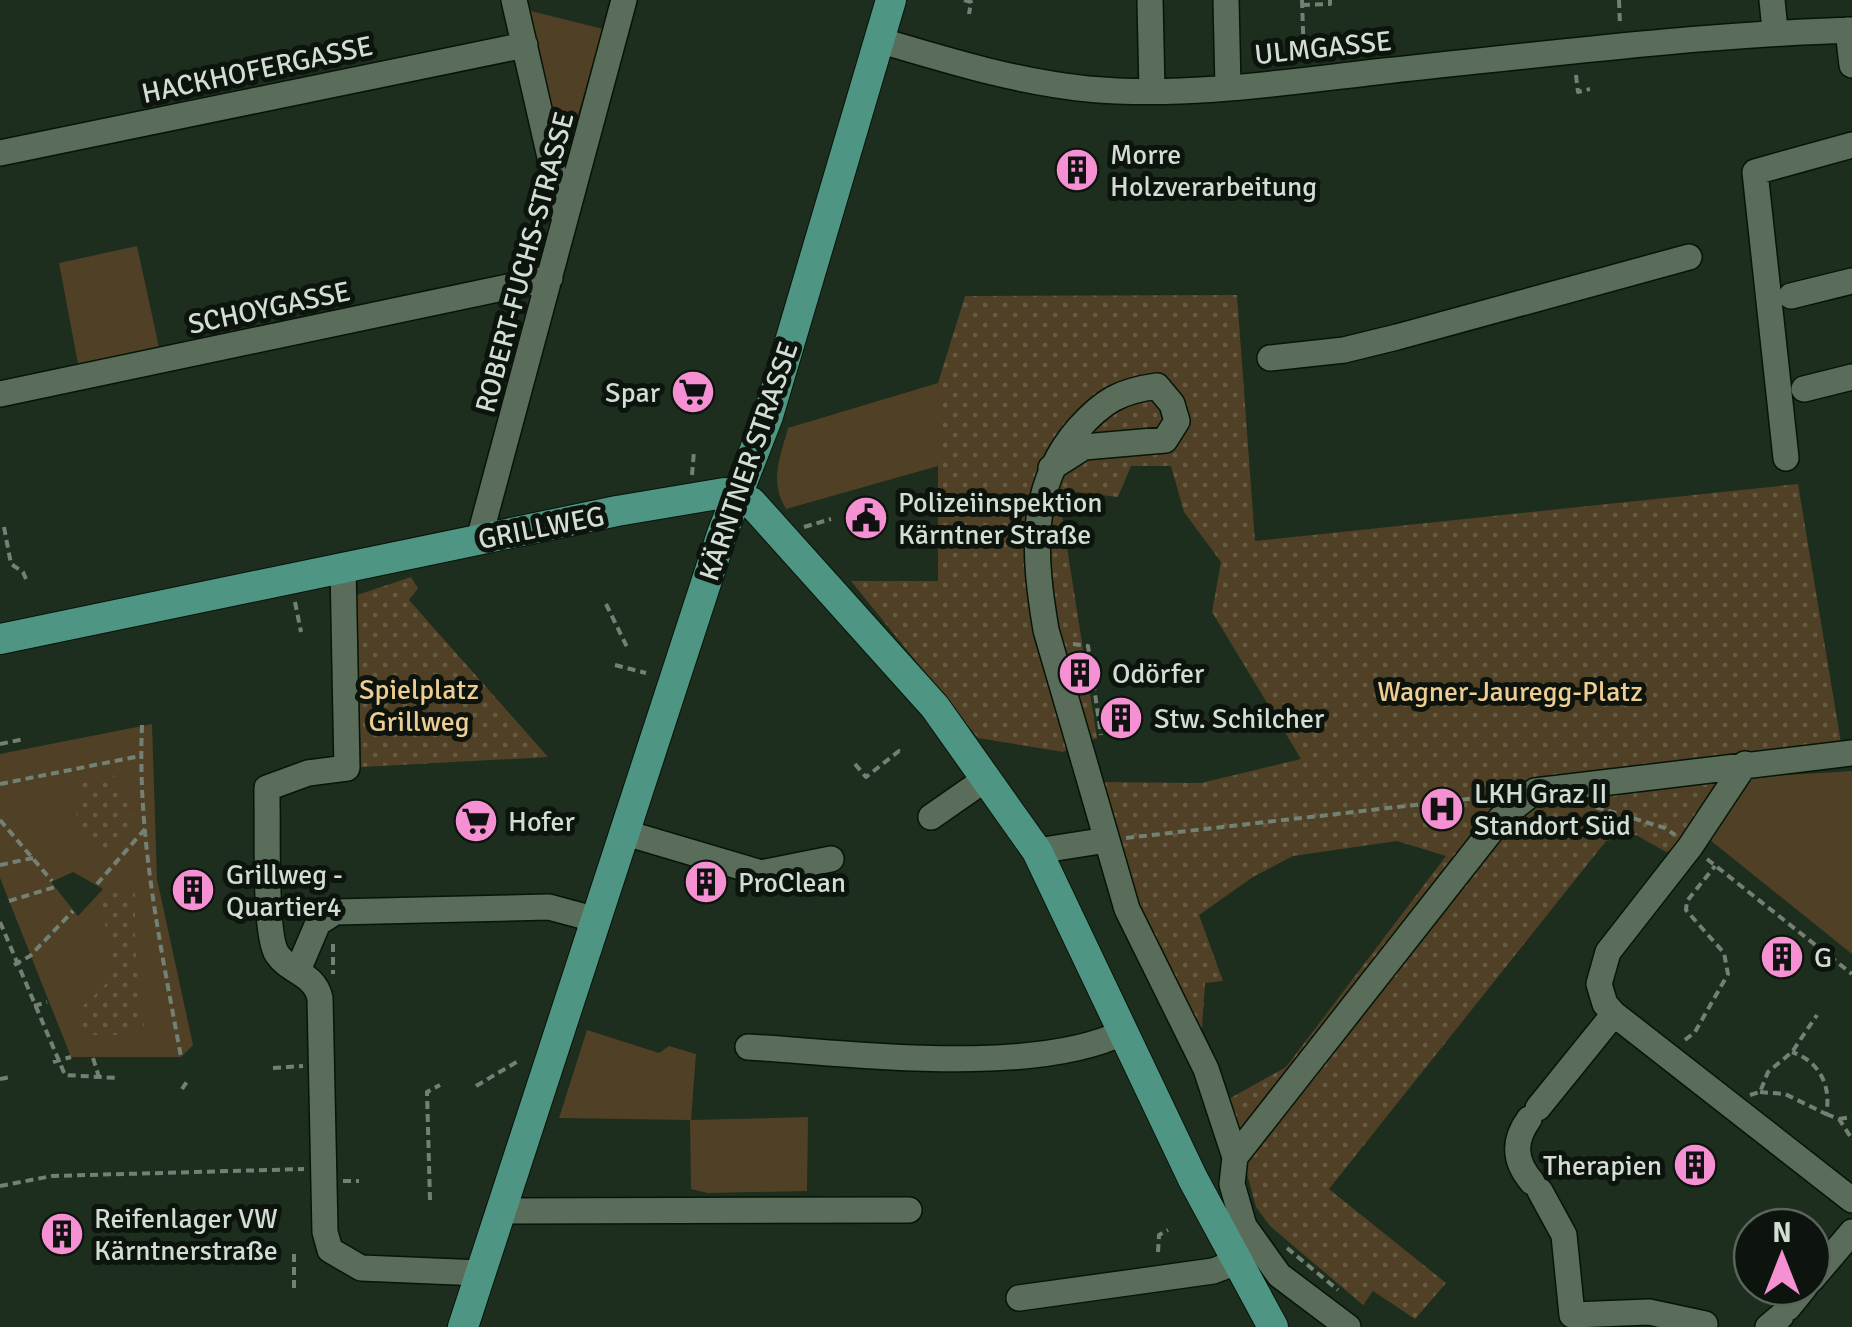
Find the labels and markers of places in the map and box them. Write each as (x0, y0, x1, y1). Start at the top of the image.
place label: Morre Holzverarbeitung (1110, 138, 1317, 204)
building icon: Morre Holzverarbeitung (1054, 147, 1100, 193)
supermarket icon: Spar (670, 369, 716, 415)
place label: Spar (605, 376, 661, 410)
place label: Polizeiinspektion Kärntner Straße (898, 486, 1103, 552)
public building icon: Polizeiinspektion Kärntner Straße (843, 495, 889, 541)
building icon: Odörfer (1057, 650, 1103, 696)
place label: Odörfer (1112, 657, 1205, 691)
building icon: Stw. Schilcher (1098, 695, 1144, 741)
place label: Stw. Schilcher (1154, 702, 1325, 736)
place label: LKH Graz II Standort Süd (1474, 777, 1631, 843)
hospital icon: LKH Graz II Standort Süd (1419, 786, 1465, 832)
supermarket icon: Hofer (453, 798, 499, 844)
place label: Hofer (508, 805, 575, 839)
place label: Grillweg - Quartier4 (226, 858, 343, 924)
building icon: ProClean (683, 859, 729, 905)
place label: ProClean (738, 866, 846, 900)
building icon: Grillweg - Quartier4 (170, 867, 216, 913)
building icon: G (1759, 934, 1805, 980)
place label: G (1814, 941, 1832, 975)
building icon: Therapien (1672, 1142, 1718, 1188)
place label: Therapien (1543, 1149, 1662, 1183)
place label: Reifenlager VW Kärntnerstraße (94, 1202, 278, 1268)
building icon: Reifenlager VW Kärntnerstraße (39, 1211, 85, 1257)

